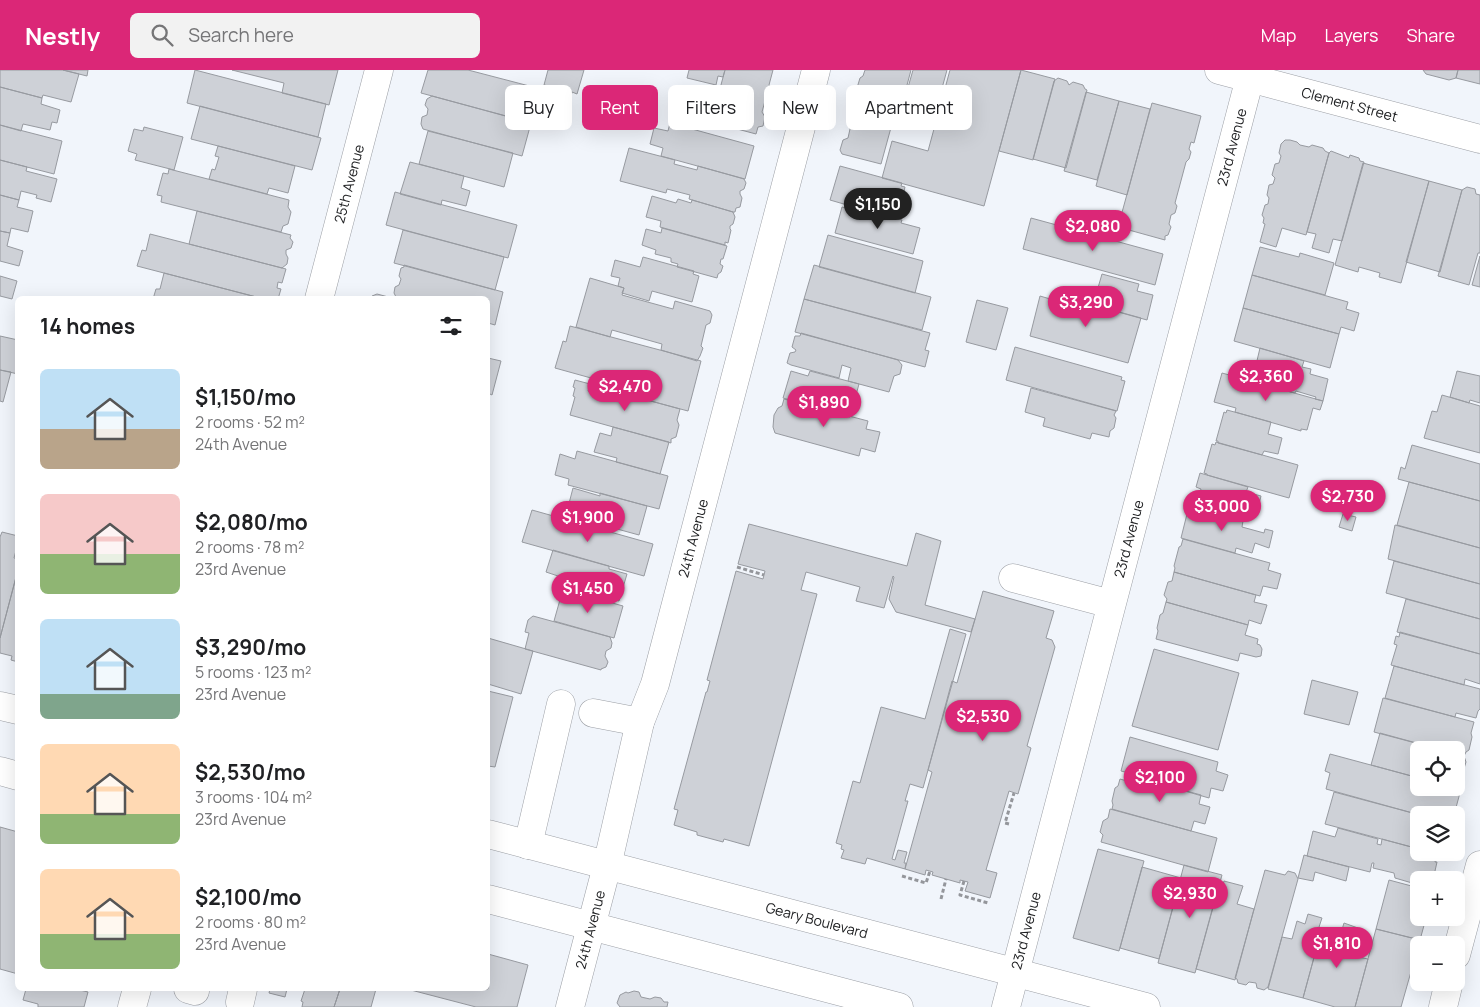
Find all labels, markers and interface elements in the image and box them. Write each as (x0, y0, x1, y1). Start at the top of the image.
search box (130, 13, 480, 58)
text: Nestly (25, 19, 100, 52)
icon: search (148, 21, 176, 49)
text: Search here (188, 22, 294, 48)
text: Map (1261, 23, 1296, 47)
text: Layers (1324, 23, 1378, 47)
text: Share (1406, 23, 1455, 47)
street label: Clement Street (1299, 82, 1400, 126)
chip: Buy (505, 85, 572, 130)
chip: Rent (582, 85, 658, 130)
chip: Filters (668, 85, 754, 130)
chip: New (764, 85, 836, 130)
chip: Apartment (846, 85, 972, 130)
street label: 23rd Avenue (1212, 106, 1251, 188)
street label: 25th Avenue (329, 142, 368, 225)
pin: $1,150 (837, 188, 919, 230)
text: $1,150 (855, 193, 901, 215)
pin: $2,080 (1052, 210, 1134, 252)
text: $2,080 (1065, 215, 1121, 237)
pin: $3,290 (1045, 286, 1127, 328)
text: $3,290 (1059, 291, 1113, 313)
text: 14 homes (40, 312, 135, 340)
icon: filters (437, 312, 465, 340)
pin: $2,360 (1225, 360, 1307, 402)
text: $2,360 (1239, 365, 1293, 387)
pin: $2,470 (584, 370, 666, 412)
text: $2,470 (598, 375, 652, 397)
text: $1,150/mo (195, 383, 296, 411)
pin: $1,890 (783, 386, 865, 428)
icon: home (80, 389, 140, 449)
text: $1,890 (798, 391, 850, 413)
text: 2 rooms · 52 m² (195, 411, 305, 433)
text: 24th Avenue (195, 433, 287, 455)
pin: $2,730 (1307, 480, 1389, 522)
text: $2,730 (1322, 485, 1374, 507)
pin: $3,000 (1181, 490, 1263, 532)
text: $3,000 (1194, 495, 1250, 517)
street label: 24th Avenue (673, 497, 712, 580)
street label: 23rd Avenue (1109, 498, 1148, 580)
pin: $1,900 (547, 500, 629, 543)
text: $1,900 (562, 506, 614, 528)
text: $2,080/mo (195, 508, 308, 536)
icon: home (80, 514, 140, 574)
text: 2 rooms · 78 m² (195, 536, 304, 558)
text: 23rd Avenue (195, 558, 286, 580)
pin: $1,450 (547, 572, 629, 614)
text: $1,450 (563, 577, 613, 599)
text: $3,290/mo (195, 633, 306, 661)
icon: home (80, 639, 140, 699)
text: 5 rooms · 123 m² (195, 661, 311, 683)
text: 23rd Avenue (195, 683, 286, 705)
pin: $2,530 (942, 700, 1024, 742)
text: $2,530 (956, 705, 1010, 727)
map controls (1410, 741, 1465, 991)
button: locate (1410, 741, 1465, 796)
text: $2,530/mo (195, 758, 306, 786)
pin: $2,100 (1119, 760, 1201, 803)
icon: home (80, 764, 140, 824)
text: $2,100 (1135, 766, 1185, 788)
text: 3 rooms · 104 m² (195, 786, 312, 808)
button: layers (1410, 806, 1465, 861)
text: 23rd Avenue (195, 808, 286, 830)
button: + (1410, 871, 1465, 926)
pin: $2,930 (1149, 876, 1231, 919)
text: $2,930 (1163, 882, 1217, 904)
text: $2,100/mo (195, 883, 302, 911)
street label: 24th Avenue (570, 888, 609, 971)
icon: home (80, 889, 140, 949)
street label: 23rd Avenue (1006, 889, 1045, 971)
street label: Geary Boulevard (764, 897, 870, 943)
text: 2 rooms · 80 m² (195, 911, 306, 933)
pin: $1,810 (1296, 926, 1378, 969)
text: $1,810 (1313, 932, 1361, 954)
text: 23rd Avenue (195, 933, 286, 955)
button: − (1410, 936, 1465, 991)

